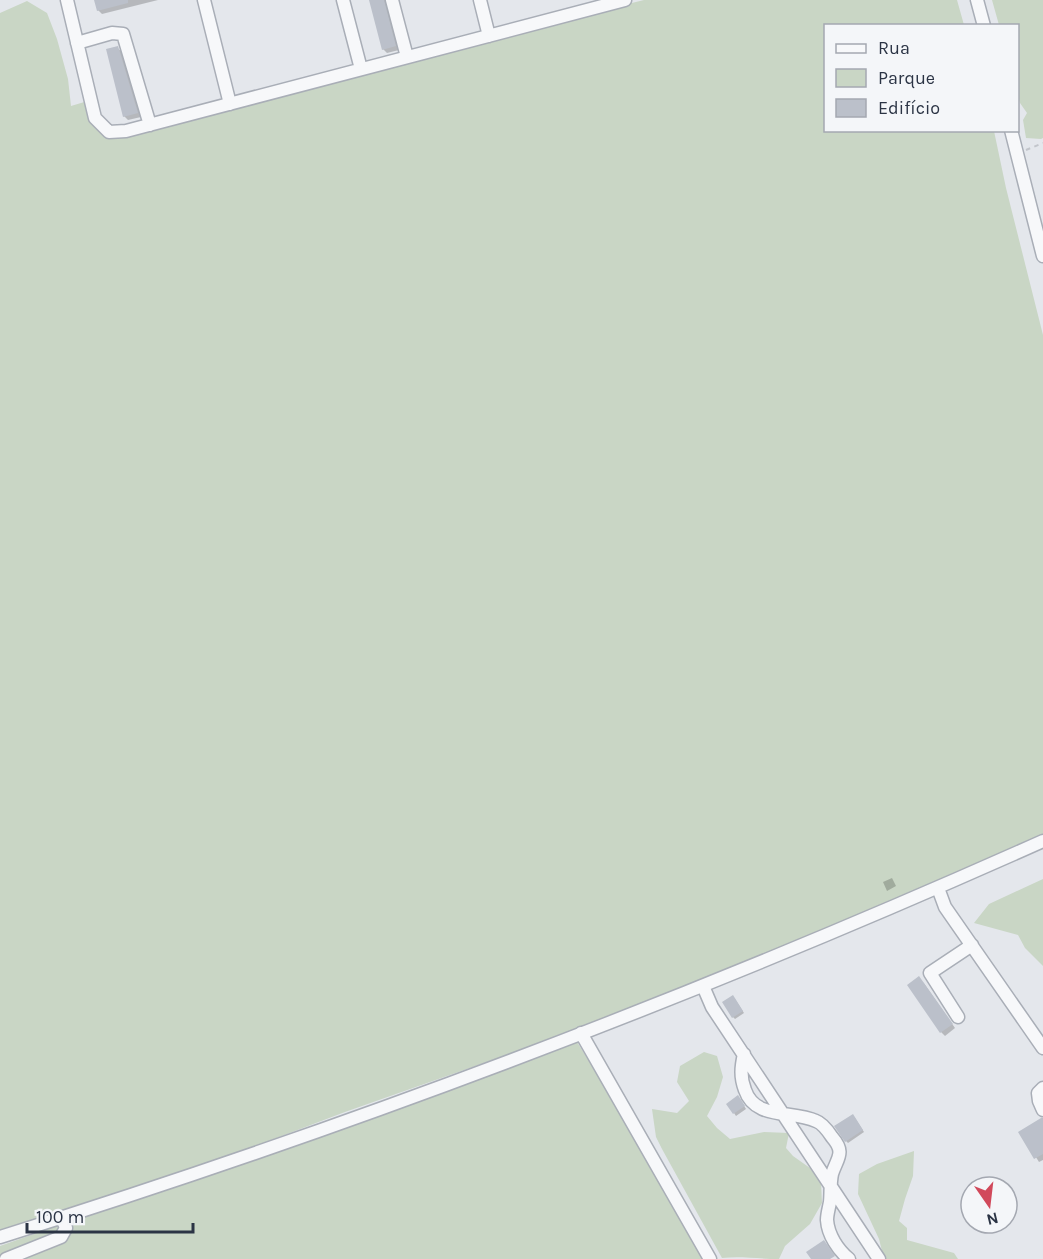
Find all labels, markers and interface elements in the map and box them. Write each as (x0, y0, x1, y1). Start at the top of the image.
legend (824, 24, 1019, 132)
text: Rua (878, 37, 910, 59)
text: Parque (878, 67, 935, 89)
text: Edifício (878, 97, 940, 119)
north arrow (959, 1175, 1019, 1235)
scale bar (27, 1196, 194, 1234)
text: 100 m (36, 1206, 84, 1228)
text: N (985, 1208, 1000, 1230)

